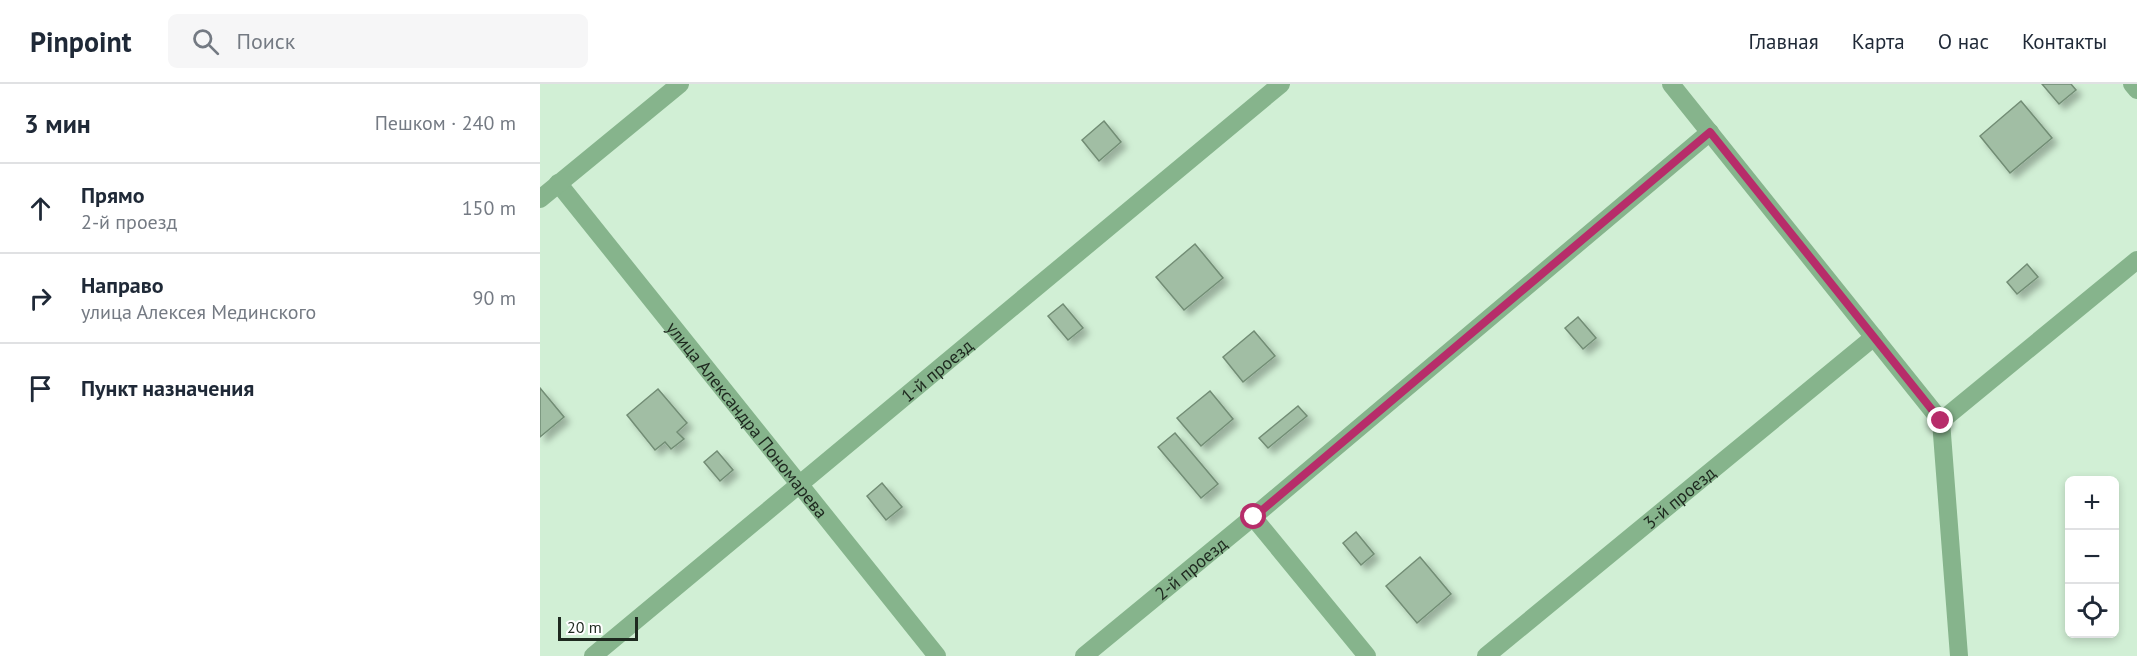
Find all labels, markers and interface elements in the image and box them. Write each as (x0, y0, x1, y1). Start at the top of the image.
search box (168, 14, 588, 68)
text: Pinpoint (30, 23, 132, 60)
icon: search (189, 25, 222, 58)
text: Поиск (237, 27, 295, 55)
text: Главная (1748, 28, 1819, 55)
text: Карта (1852, 28, 1905, 55)
text: О нас (1938, 28, 1989, 55)
text: Контакты (2022, 28, 2107, 55)
text: 3 мин (24, 107, 91, 140)
text: Пешком · 240 m (375, 110, 516, 136)
text: Прямо (81, 181, 144, 209)
icon: ahead (24, 192, 57, 225)
text: 150 m (462, 195, 516, 221)
text: 2-й проезд (81, 209, 177, 235)
text: Направо (81, 271, 164, 299)
icon: right (24, 282, 57, 315)
text: 90 m (473, 285, 516, 311)
text: улица Алексея Мединского (81, 299, 316, 325)
street label: улица Александра Пономарева (662, 316, 833, 522)
street label: 1-й проезд (896, 333, 978, 407)
icon: arrive (24, 372, 57, 405)
text: Пункт назначения (81, 374, 254, 402)
route end (1927, 407, 1953, 433)
street label: 3-й проезд (1638, 461, 1720, 534)
map controls (2065, 476, 2119, 638)
button: + (2065, 476, 2119, 530)
route start (1240, 503, 1266, 529)
button: − (2065, 530, 2119, 584)
street label: 2-й проезд (1150, 532, 1232, 605)
button: locate (2065, 584, 2119, 638)
scale bar (558, 614, 638, 642)
text: 20 m (567, 617, 602, 637)

